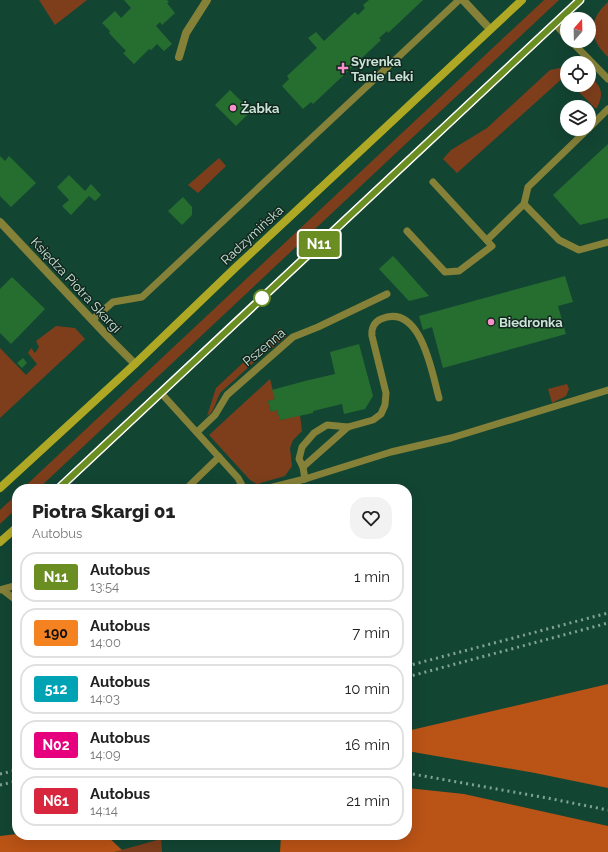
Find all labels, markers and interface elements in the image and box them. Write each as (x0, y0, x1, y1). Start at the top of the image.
north arrow (560, 12, 596, 48)
map controls (560, 12, 596, 136)
place label: Syrenka Tanie Leki (351, 54, 413, 84)
button: locate (560, 56, 596, 92)
marker: Syrenka Tanie Leki (338, 63, 348, 73)
button: layers (560, 100, 596, 136)
place label: Żabka (241, 101, 280, 116)
marker: Żabka (228, 103, 238, 113)
street label: Radzymińska (218, 202, 286, 268)
line badge: N11 (296, 231, 342, 257)
street label: Księdza Piotra Skargi (28, 234, 124, 336)
text: N11 (307, 236, 331, 252)
unlabelled marker (253, 289, 271, 307)
place label: Biedronka (499, 315, 563, 330)
marker: Biedronka (486, 317, 496, 327)
street label: Pszenna (240, 325, 288, 369)
button: heart (350, 497, 392, 539)
text: Piotra Skargi 01 (32, 500, 175, 522)
text: Autobus (32, 526, 82, 541)
text: Autobus (90, 561, 150, 579)
text: 1 min (354, 568, 390, 586)
text: N11 (44, 569, 68, 585)
text: 13:54 (90, 579, 119, 594)
text: Autobus (90, 617, 150, 635)
text: 7 min (352, 624, 390, 642)
text: 190 (44, 625, 68, 641)
text: 14:00 (90, 635, 121, 650)
text: Autobus (90, 673, 150, 691)
text: 10 min (345, 680, 390, 698)
text: 512 (45, 681, 67, 697)
text: 14:03 (90, 691, 120, 706)
text: Autobus (90, 729, 150, 747)
text: 16 min (345, 736, 390, 754)
text: N02 (42, 737, 70, 753)
text: 14:09 (90, 747, 121, 762)
text: Autobus (90, 785, 150, 803)
text: 21 min (346, 792, 390, 810)
text: N61 (43, 793, 69, 809)
text: 14:14 (90, 803, 118, 818)

